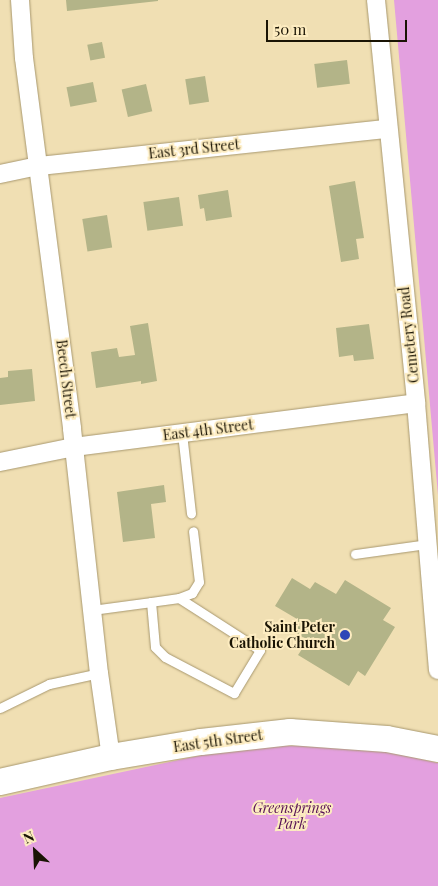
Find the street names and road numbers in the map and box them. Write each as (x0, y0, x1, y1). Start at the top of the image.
street label: East 3rd Street (148, 136, 240, 162)
street label: Cemetery Road (396, 286, 422, 384)
street label: Beech Street (53, 339, 79, 419)
street label: East 4th Street (162, 416, 254, 444)
street label: East 5th Street (172, 726, 264, 756)

